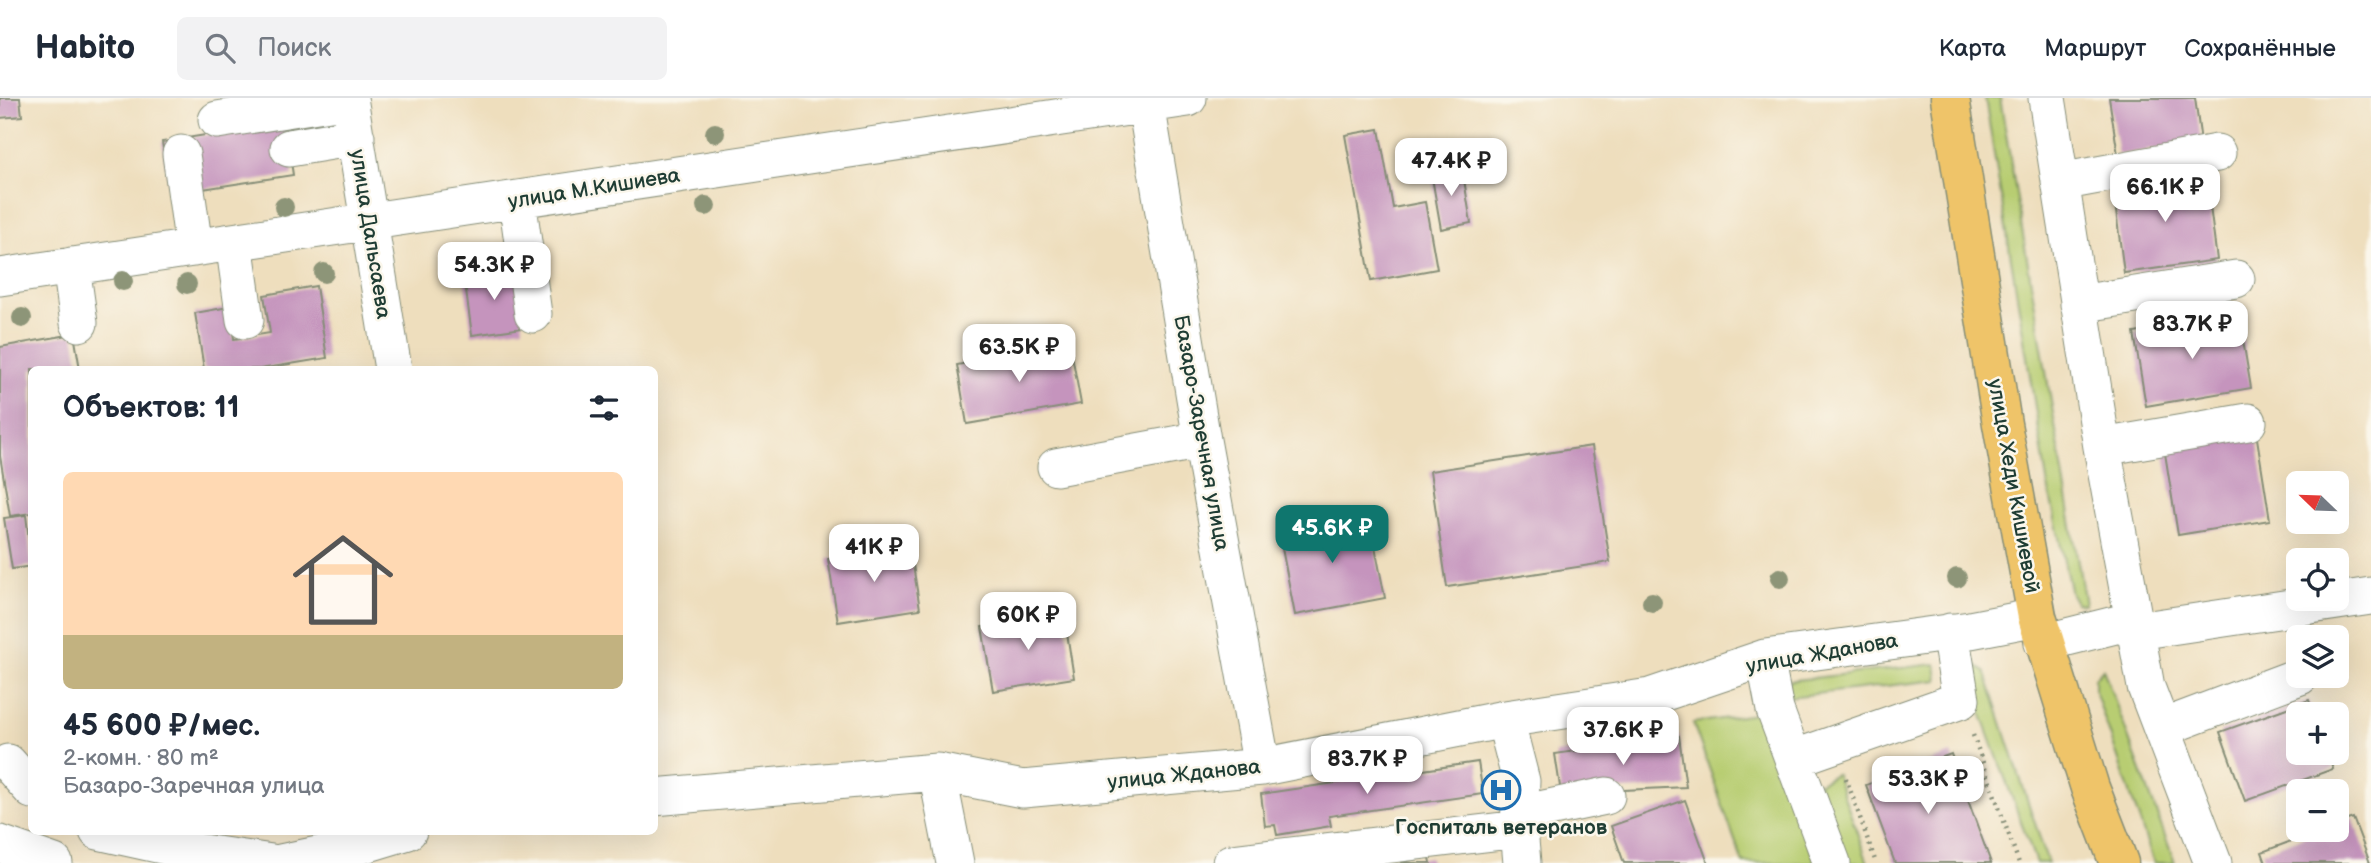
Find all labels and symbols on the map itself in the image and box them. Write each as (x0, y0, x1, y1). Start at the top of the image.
pin: 47.4K ₽ (1386, 139, 1516, 198)
street label: улица Дальсаева (345, 148, 396, 321)
street label: улица М.Кишиева (506, 162, 682, 214)
pin: 66.1K ₽ (2100, 164, 2230, 224)
pin: 54.3K ₽ (429, 242, 559, 302)
pin: 83.7K ₽ (2127, 302, 2257, 361)
street label: Базаро-Заречная улица (1168, 313, 1235, 553)
pin: 63.5K ₽ (954, 324, 1084, 384)
street label: улица Хеди Кишиевой (1982, 377, 2045, 595)
north arrow (2286, 471, 2348, 534)
pin: 45.6K ₽ (1267, 505, 1397, 565)
pin: 41K ₽ (825, 524, 923, 584)
pin: 60K ₽ (979, 592, 1077, 652)
street label: улица Жданова (1744, 628, 1900, 679)
pin: 37.6K ₽ (1558, 708, 1688, 767)
pin: 83.7K ₽ (1302, 736, 1432, 796)
street label: улица Жданова (1106, 754, 1262, 795)
pin: 53.3K ₽ (1863, 756, 1993, 816)
hospital icon: Госпиталь ветеранов (1480, 769, 1522, 811)
place label: Госпиталь ветеранов (1395, 815, 1608, 840)

